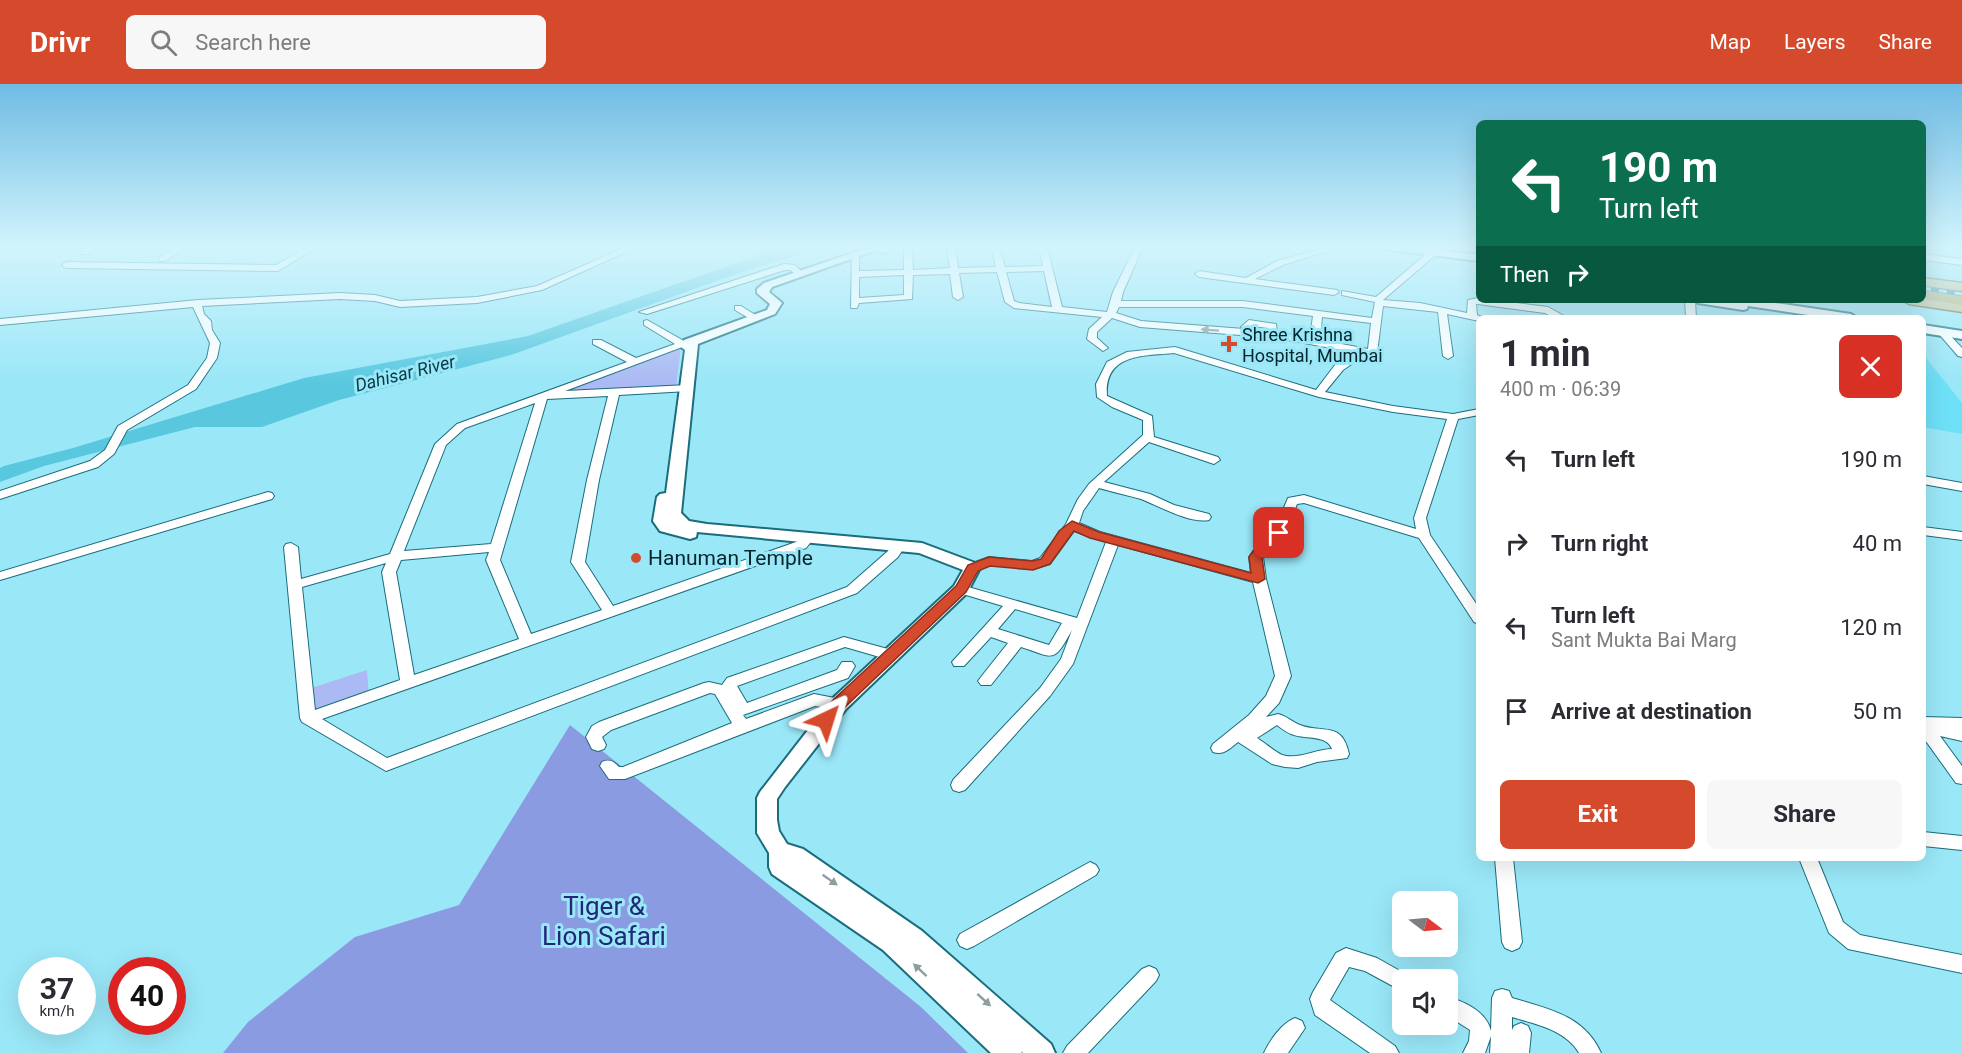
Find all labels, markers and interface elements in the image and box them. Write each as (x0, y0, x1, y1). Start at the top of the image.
search box (126, 15, 546, 69)
text: Drivr (30, 26, 90, 59)
icon: search (147, 26, 180, 59)
text: Search here (195, 30, 311, 55)
text: Map (1709, 30, 1751, 54)
text: Layers (1784, 30, 1845, 54)
text: Share (1878, 30, 1932, 54)
text: 190 m (1599, 143, 1718, 192)
icon: left (1500, 144, 1578, 222)
text: Turn left (1599, 193, 1699, 225)
icon: right (1561, 258, 1594, 291)
text: Then (1500, 262, 1549, 287)
place label: Shree Krishna Hospital, Mumbai (1242, 324, 1383, 366)
one-way arrow (1200, 325, 1219, 334)
text: 1 min (1500, 333, 1591, 375)
marker: Shree Krishna Hospital, Mumbai (1220, 335, 1238, 353)
button: close (1839, 335, 1902, 398)
water label: Dahisar River (353, 350, 458, 396)
text: 400 m · 06:39 (1500, 377, 1621, 401)
icon: left (1500, 443, 1533, 476)
text: Turn left (1551, 447, 1635, 472)
text: 190 m (1840, 447, 1902, 472)
pin (1253, 507, 1304, 558)
icon: arrive (1262, 516, 1295, 549)
icon: right (1500, 527, 1533, 560)
text: Turn right (1551, 531, 1648, 556)
text: 40 m (1853, 531, 1902, 556)
place label: Hanuman Temple (648, 546, 813, 570)
marker: Hanuman Temple (629, 551, 643, 565)
text: Turn left (1551, 603, 1635, 628)
icon: left (1500, 611, 1533, 644)
text: 120 m (1840, 615, 1902, 640)
text: Sant Mukta Bai Marg (1551, 628, 1737, 652)
position arrow (794, 688, 858, 752)
icon: arrive (1500, 695, 1533, 728)
text: Arrive at destination (1551, 699, 1752, 724)
text: 50 m (1853, 699, 1902, 724)
button: Exit (1500, 780, 1695, 849)
button: Share (1707, 780, 1902, 849)
one-way arrow (822, 874, 838, 886)
park label: Tiger & Lion Safari (542, 891, 666, 951)
north arrow (1392, 891, 1458, 957)
map controls (1392, 891, 1458, 1035)
speed limit sign: 40 (108, 957, 186, 1035)
one-way arrow (913, 964, 928, 977)
button: sound (1392, 969, 1458, 1035)
text: 37 (40, 971, 74, 1006)
one-way arrow (976, 993, 991, 1007)
text: km/h (39, 1002, 75, 1020)

